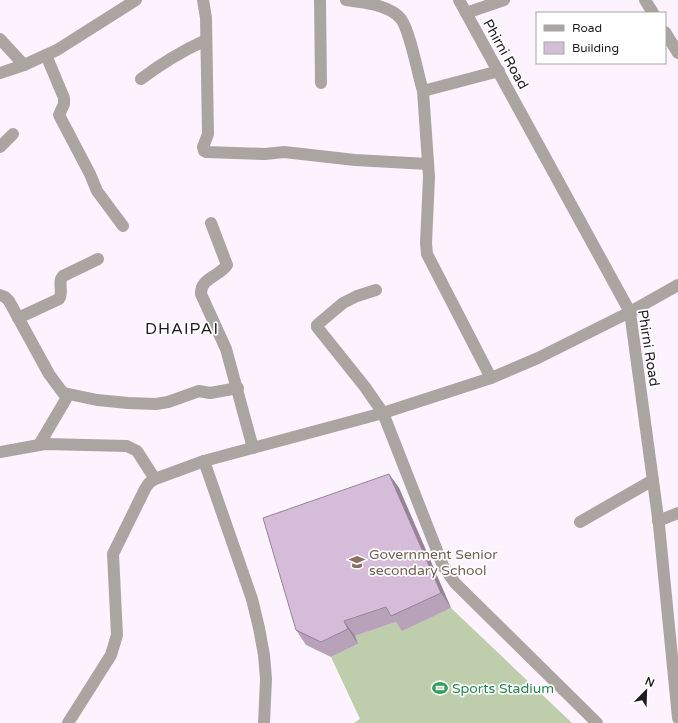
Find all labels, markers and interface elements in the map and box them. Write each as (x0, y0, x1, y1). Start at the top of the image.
legend (536, 12, 666, 64)
street label: Phirni Road (479, 16, 532, 92)
text: Road (572, 21, 602, 35)
text: Building (572, 41, 619, 55)
street label: Phirni Road (634, 308, 663, 388)
district label: DHAIPAI (145, 319, 219, 339)
place label: Government Senior secondary School (369, 546, 498, 579)
school or university icon: Government Senior secondary School (348, 553, 366, 571)
north arrow (626, 671, 666, 711)
text: N (643, 675, 656, 690)
sports icon: Sports Stadium (431, 679, 449, 697)
place label: Sports Stadium (452, 680, 554, 697)

